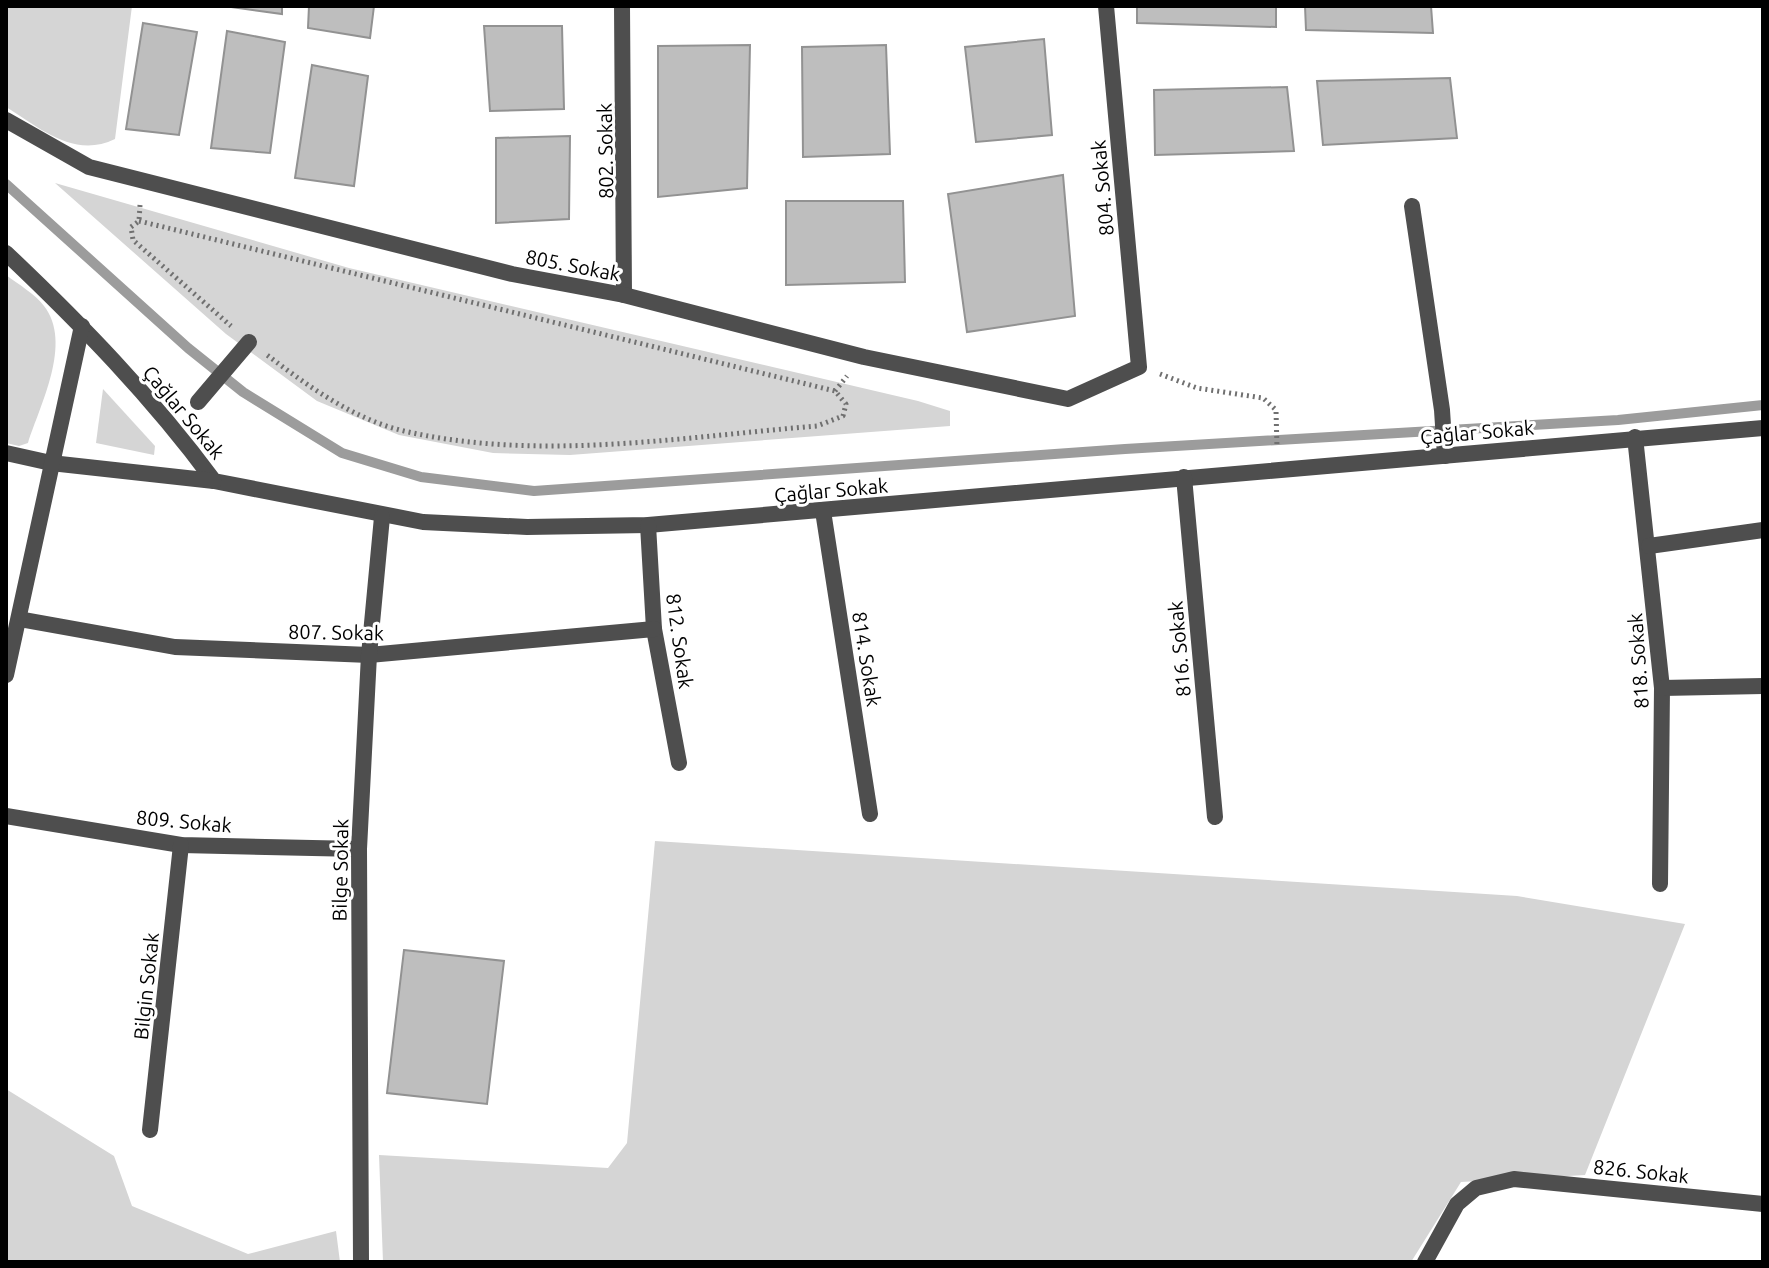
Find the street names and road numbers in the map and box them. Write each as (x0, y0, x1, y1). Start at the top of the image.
street label: 802. Sokak (593, 103, 617, 199)
street label: 804. Sokak (1086, 139, 1118, 237)
street label: 805. Sokak (524, 245, 622, 285)
street label: Çağlar Sokak (138, 361, 230, 463)
street label: Çağlar Sokak (1419, 416, 1535, 448)
street label: Çağlar Sokak (773, 474, 889, 506)
street label: 812. Sokak (662, 592, 698, 690)
street label: 816. Sokak (1163, 600, 1195, 698)
street label: 814. Sokak (848, 610, 886, 708)
street label: 818. Sokak (1623, 612, 1653, 710)
street label: 807. Sokak (288, 620, 384, 644)
street label: 809. Sokak (135, 805, 233, 837)
street label: Bilge Sokak (328, 819, 352, 921)
street label: Bilgin Sokak (129, 931, 163, 1041)
street label: 826. Sokak (1592, 1155, 1690, 1187)

